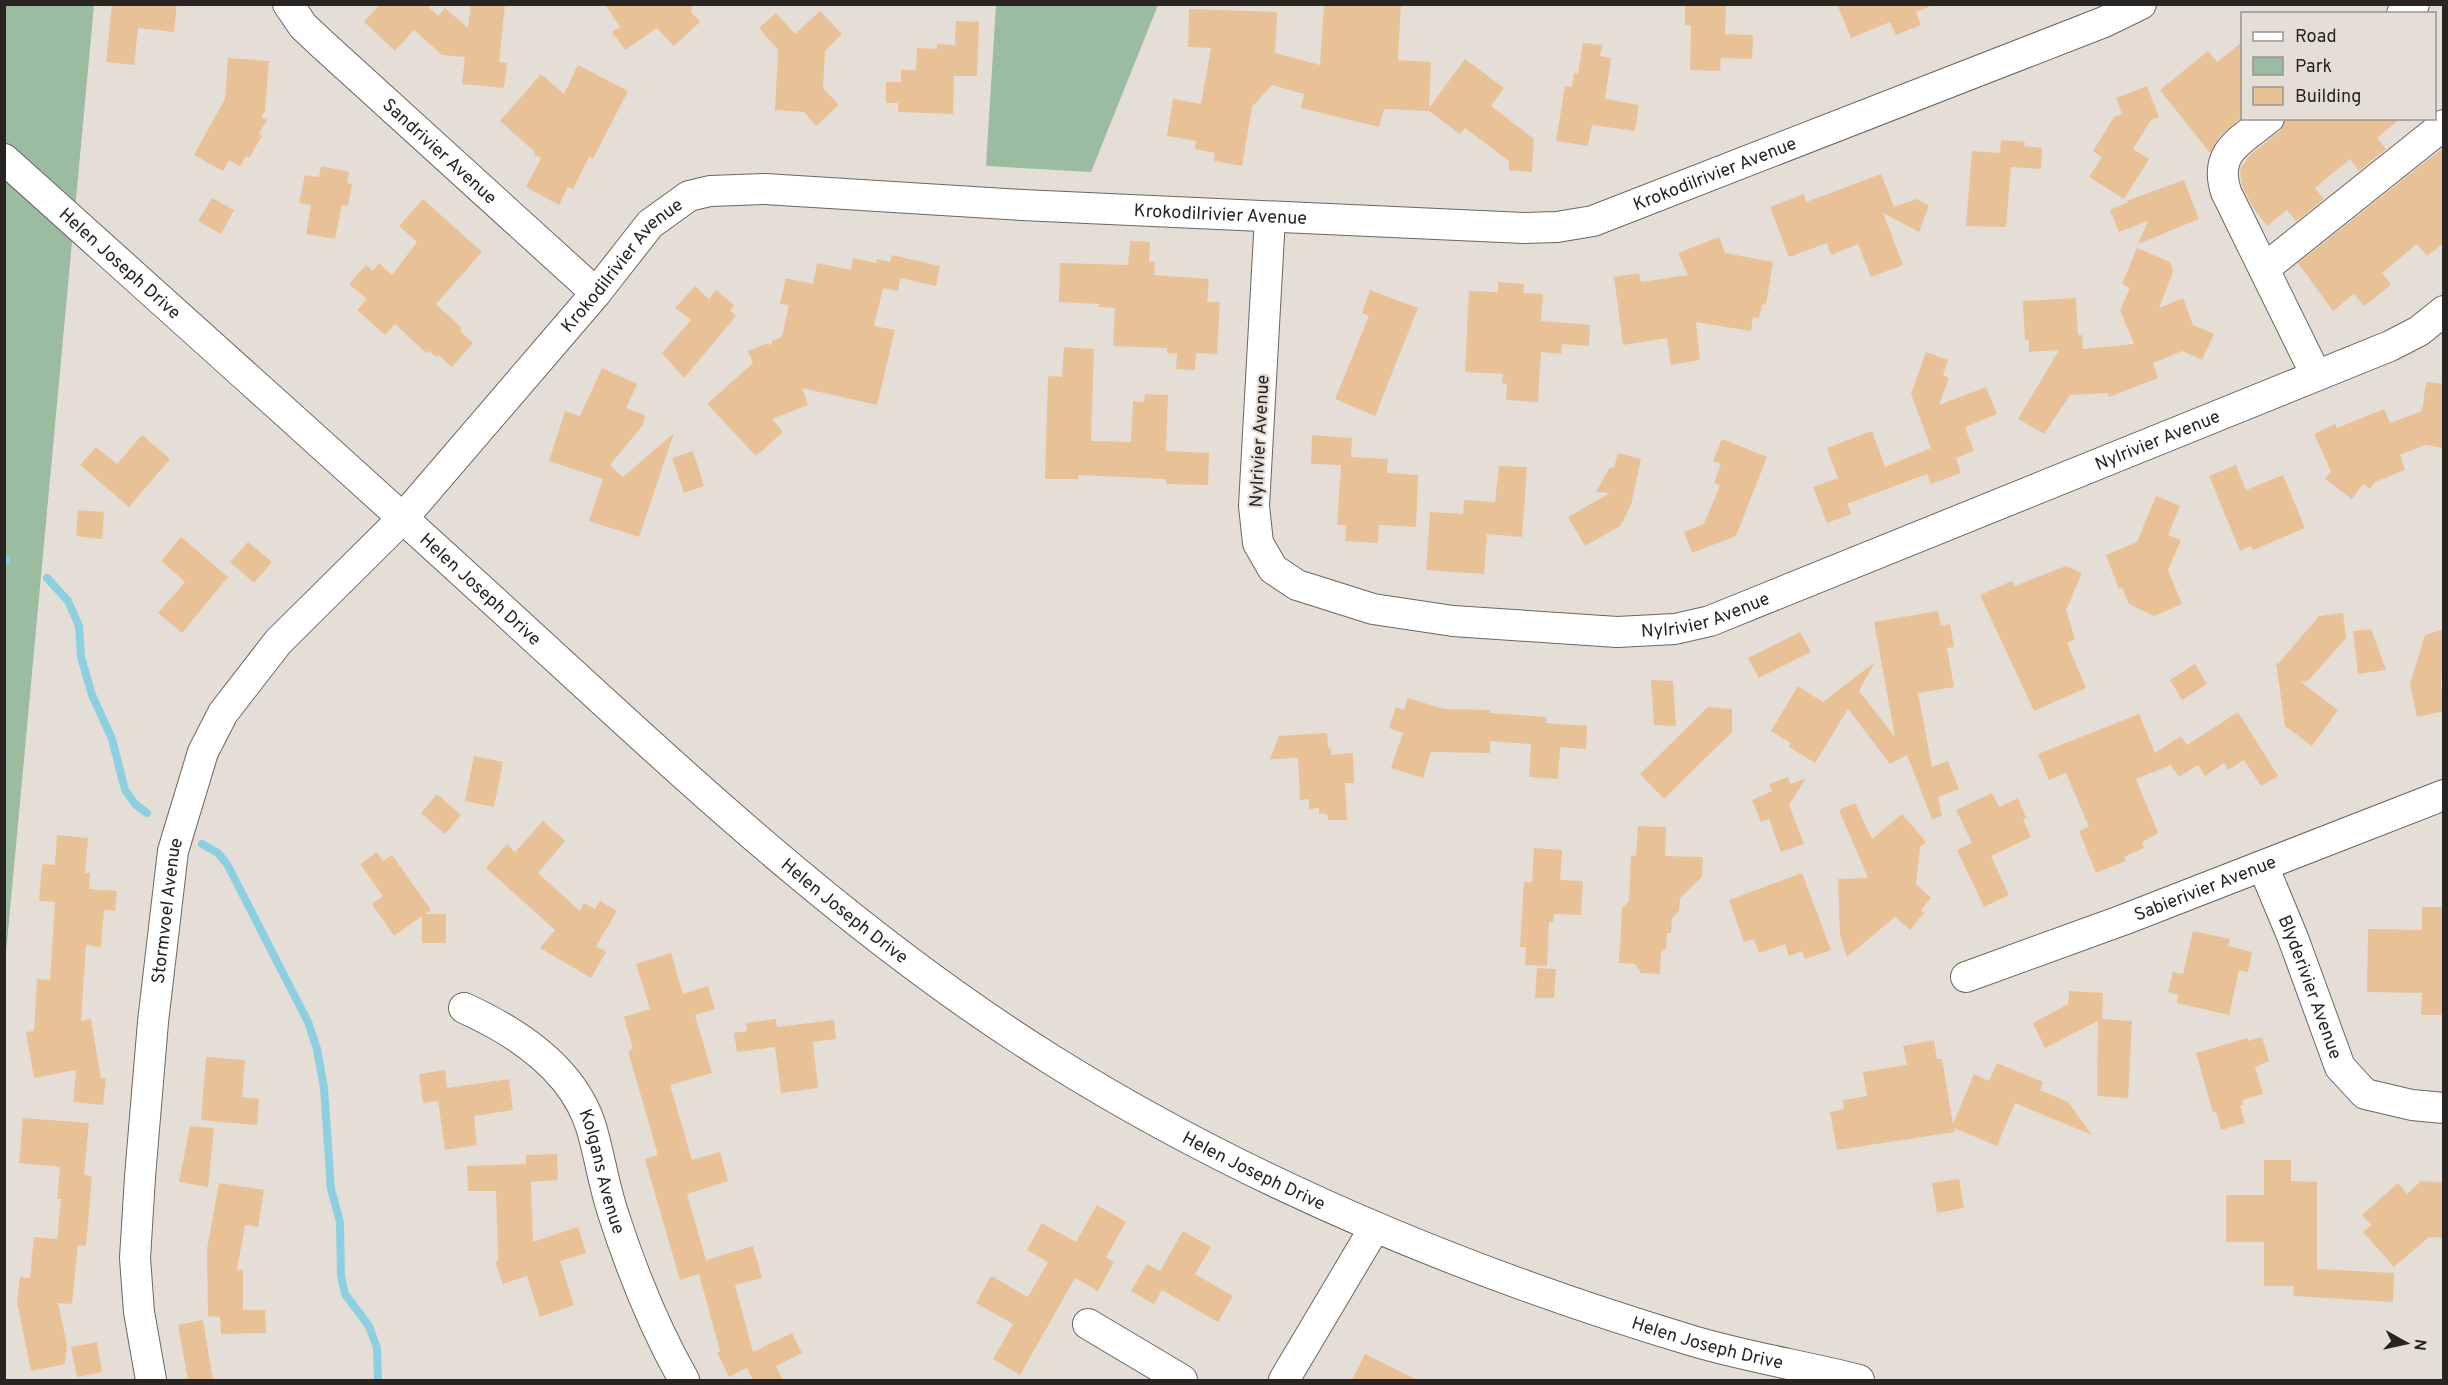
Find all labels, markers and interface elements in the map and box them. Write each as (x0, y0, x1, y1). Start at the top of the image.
legend (2241, 12, 2436, 120)
text: Road (2295, 26, 2337, 49)
text: Park (2295, 56, 2332, 79)
text: Building (2295, 86, 2361, 109)
street label: Sandrivier Avenue (377, 94, 501, 210)
street label: Krokodilrivier Avenue (1630, 133, 1800, 217)
street label: Krokodilrivier Avenue (557, 194, 688, 338)
street label: Krokodilrivier Avenue (1133, 200, 1307, 231)
street label: Helen Joseph Drive (53, 204, 185, 325)
street label: Nylrivier Avenue (1246, 374, 1275, 508)
street label: Nylrivier Avenue (2092, 406, 2224, 477)
street label: Helen Joseph Drive (414, 529, 545, 652)
street label: Nylrivier Avenue (1641, 588, 1773, 644)
street label: Stormvoel Avenue (148, 835, 189, 985)
street label: Sabierivier Avenue (2131, 851, 2280, 928)
street label: Helen Joseph Drive (776, 854, 912, 970)
street label: Blyderivier Avenue (2272, 912, 2346, 1063)
street label: Kolgans Avenue (572, 1106, 629, 1237)
street label: Helen Joseph Drive (1178, 1127, 1328, 1217)
street label: Helen Joseph Drive (1628, 1313, 1785, 1376)
north arrow (2376, 1313, 2436, 1373)
text: N (2408, 1338, 2430, 1352)

